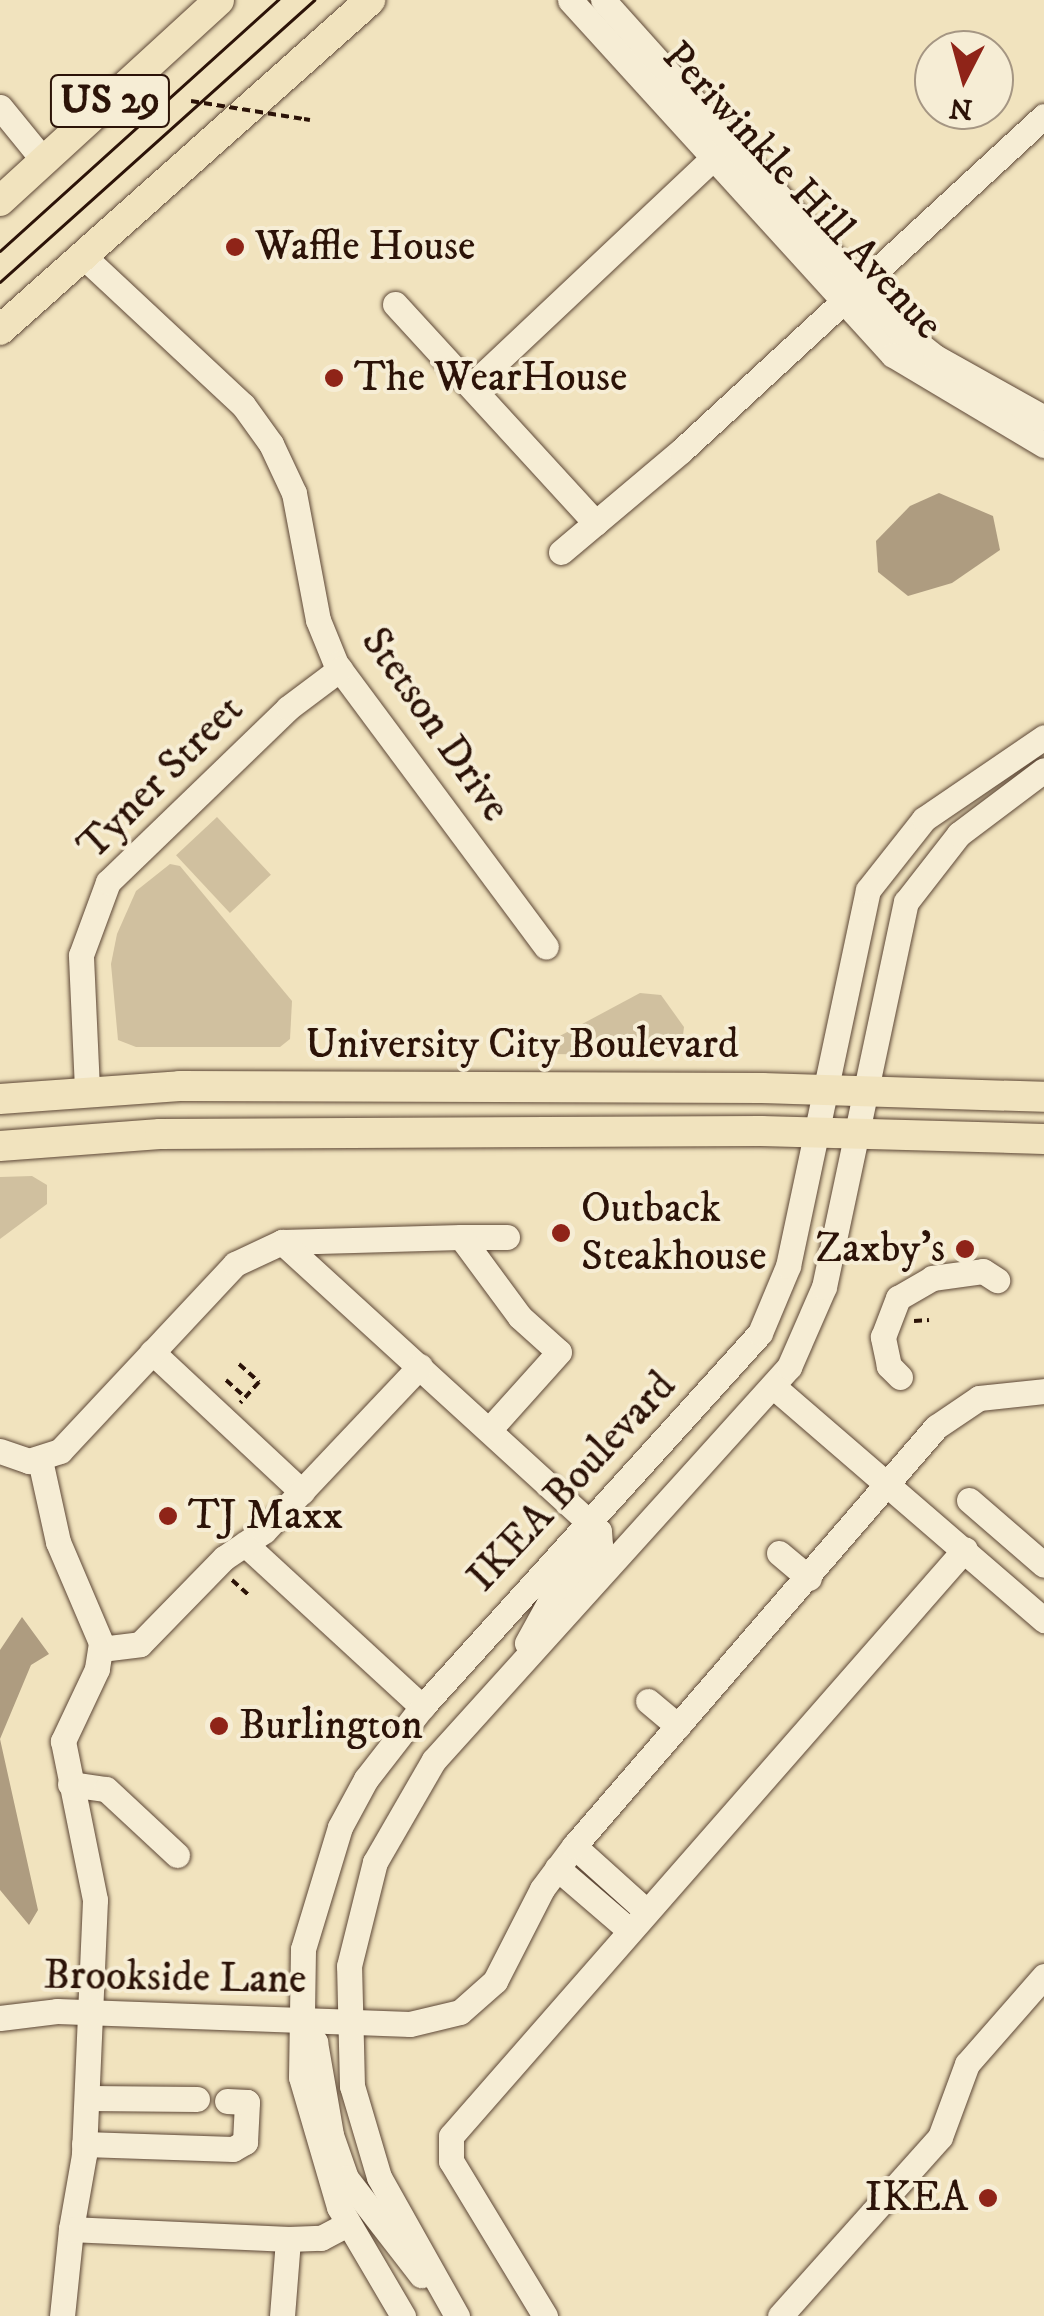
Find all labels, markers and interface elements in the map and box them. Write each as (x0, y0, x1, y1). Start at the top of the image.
north arrow (914, 30, 1014, 130)
street label: Periwinkle Hill Avenue (651, 32, 953, 350)
road number: US 29 (48, 66, 172, 136)
text: N (948, 90, 974, 127)
place label: Waffle House (255, 222, 475, 272)
marker: Waffle House (224, 236, 246, 258)
place label: The WearHouse (354, 353, 627, 403)
marker: The WearHouse (323, 367, 345, 389)
street label: Stetson Drive (350, 618, 520, 832)
street label: Tyner Street (68, 685, 254, 871)
street label: University City Boulevard (305, 1020, 739, 1070)
place label: Outback Steakhouse (581, 1184, 767, 1282)
marker: Outback Steakhouse (550, 1222, 572, 1244)
place label: Zaxby's (815, 1224, 945, 1274)
marker: Zaxby's (954, 1238, 976, 1260)
street label: IKEA Boulevard (457, 1362, 687, 1602)
place label: TJ Maxx (188, 1491, 343, 1541)
marker: TJ Maxx (157, 1505, 179, 1527)
place label: Burlington (239, 1701, 423, 1751)
marker: Burlington (208, 1715, 230, 1737)
street label: Brookside Lane (43, 1951, 307, 2005)
place label: IKEA (865, 2173, 968, 2223)
marker: IKEA (977, 2187, 999, 2209)

